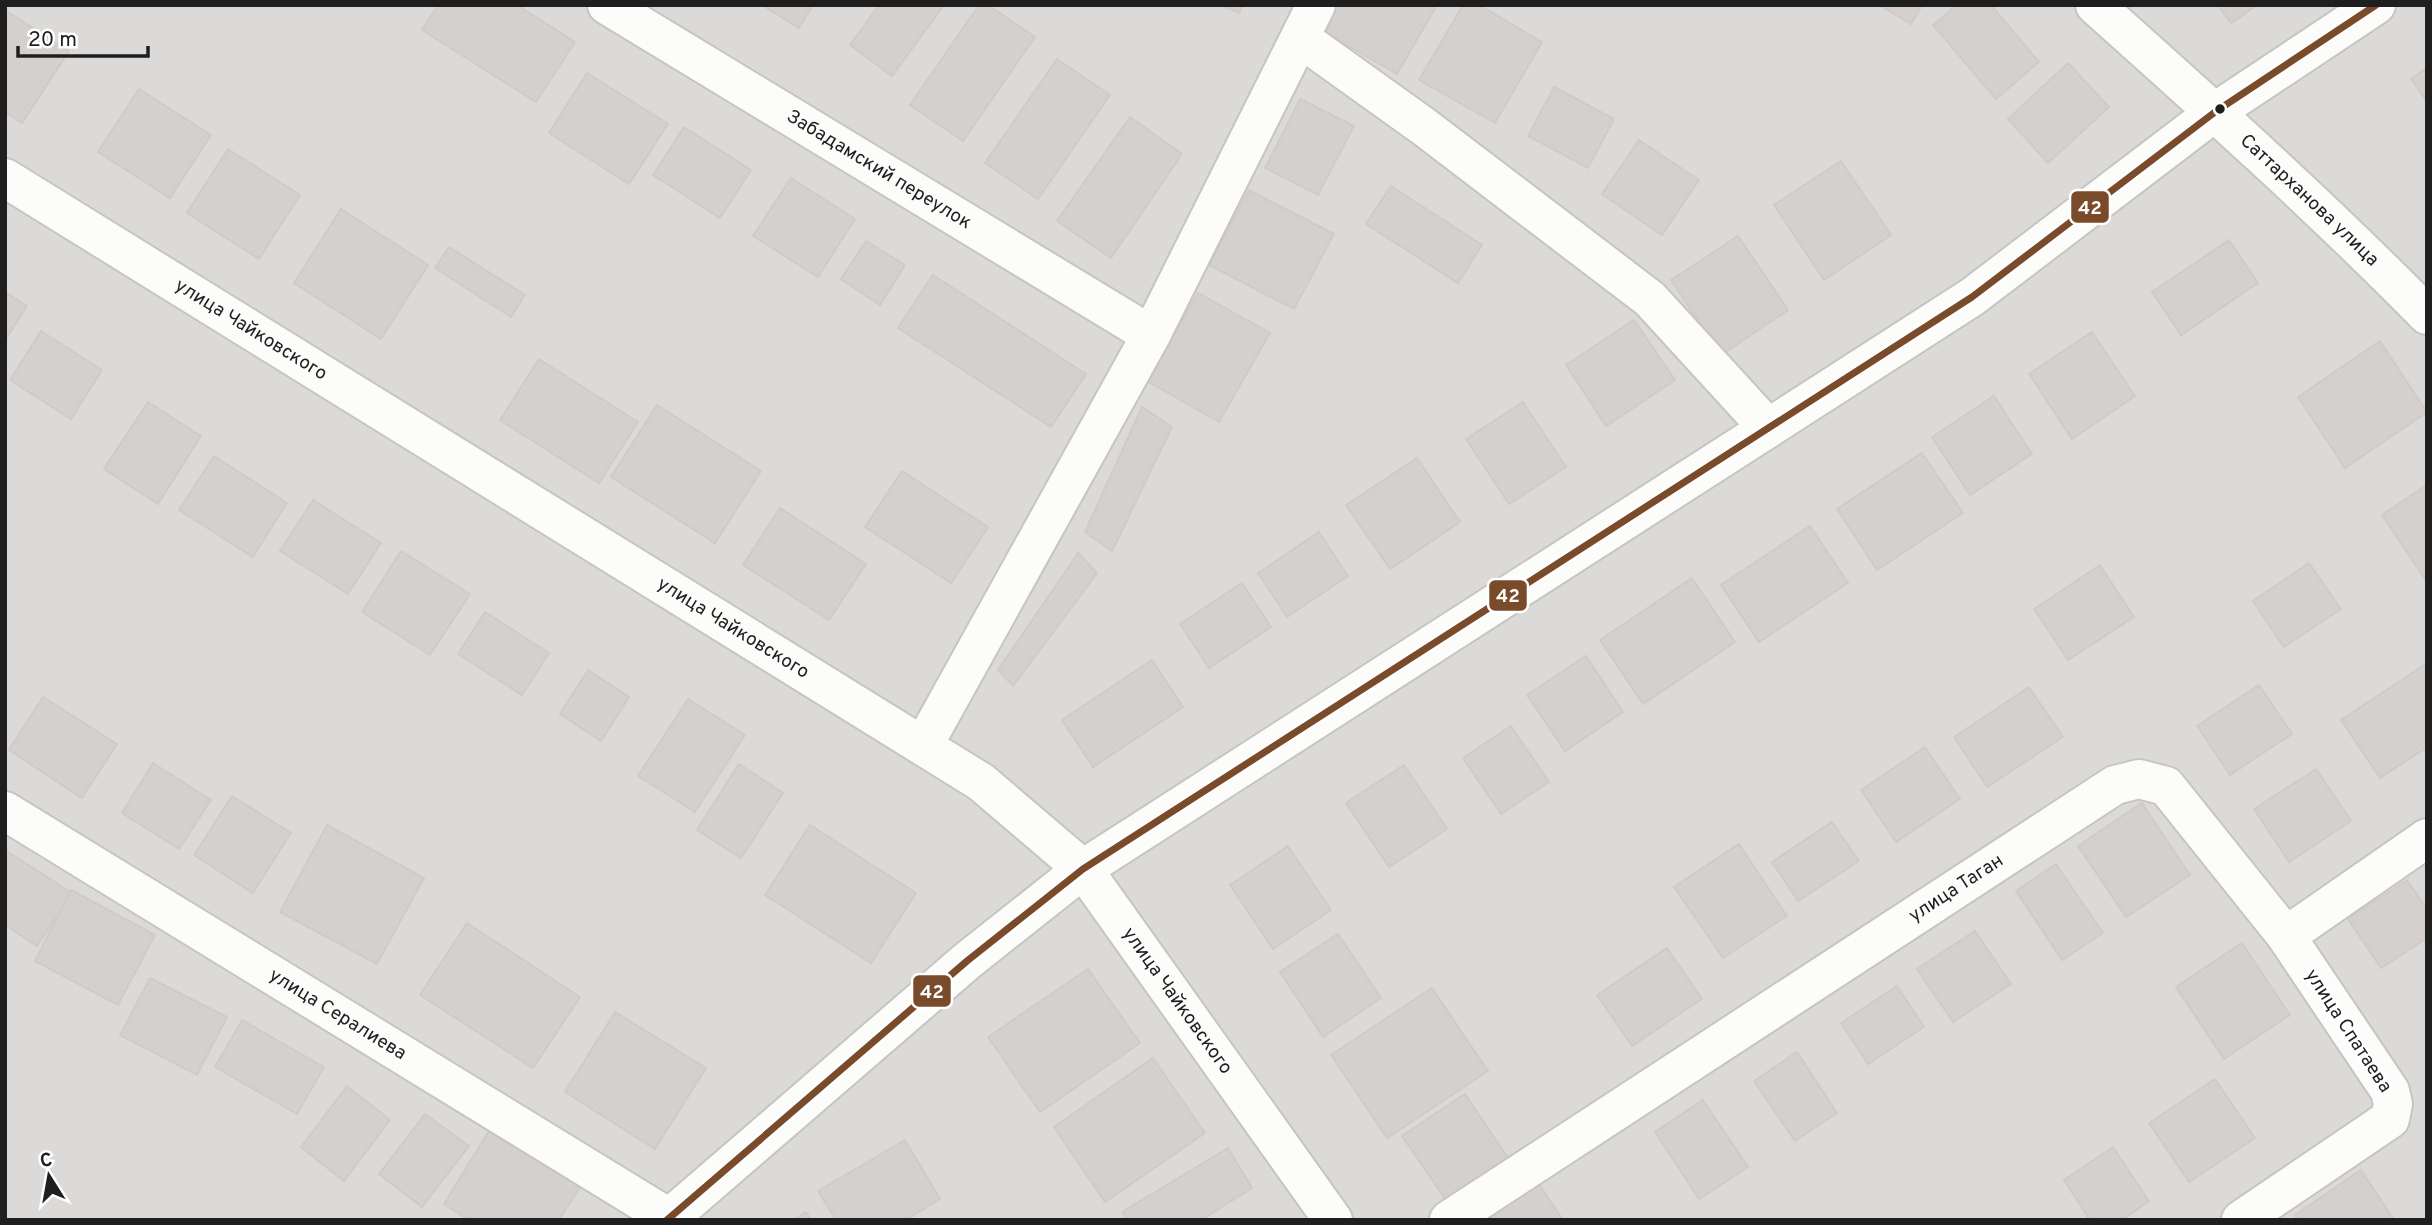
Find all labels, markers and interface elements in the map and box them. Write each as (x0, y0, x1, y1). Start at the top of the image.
scale bar (18, 14, 147, 58)
text: 20 m (28, 27, 77, 54)
unlabelled marker (2213, 102, 2227, 116)
street label: Забадамский переулок (782, 105, 976, 235)
street label: Саттарханова улица (2234, 129, 2384, 272)
line badge: 42 (2070, 190, 2110, 224)
text: 42 (2078, 197, 2102, 221)
street label: улица Чайковского (170, 274, 331, 386)
street label: улица Чайковского (652, 572, 814, 685)
line badge: 42 (1488, 579, 1528, 612)
text: 42 (1496, 585, 1520, 609)
street label: улица Таган (1905, 849, 2008, 928)
street label: улица Чайковского (1117, 923, 1238, 1079)
street label: улица Сералиева (264, 964, 411, 1066)
street label: улица Спатаева (2299, 965, 2397, 1097)
line badge: 42 (912, 974, 952, 1008)
text: 42 (920, 981, 944, 1005)
north arrow (14, 1141, 84, 1211)
text: С (38, 1148, 54, 1174)

